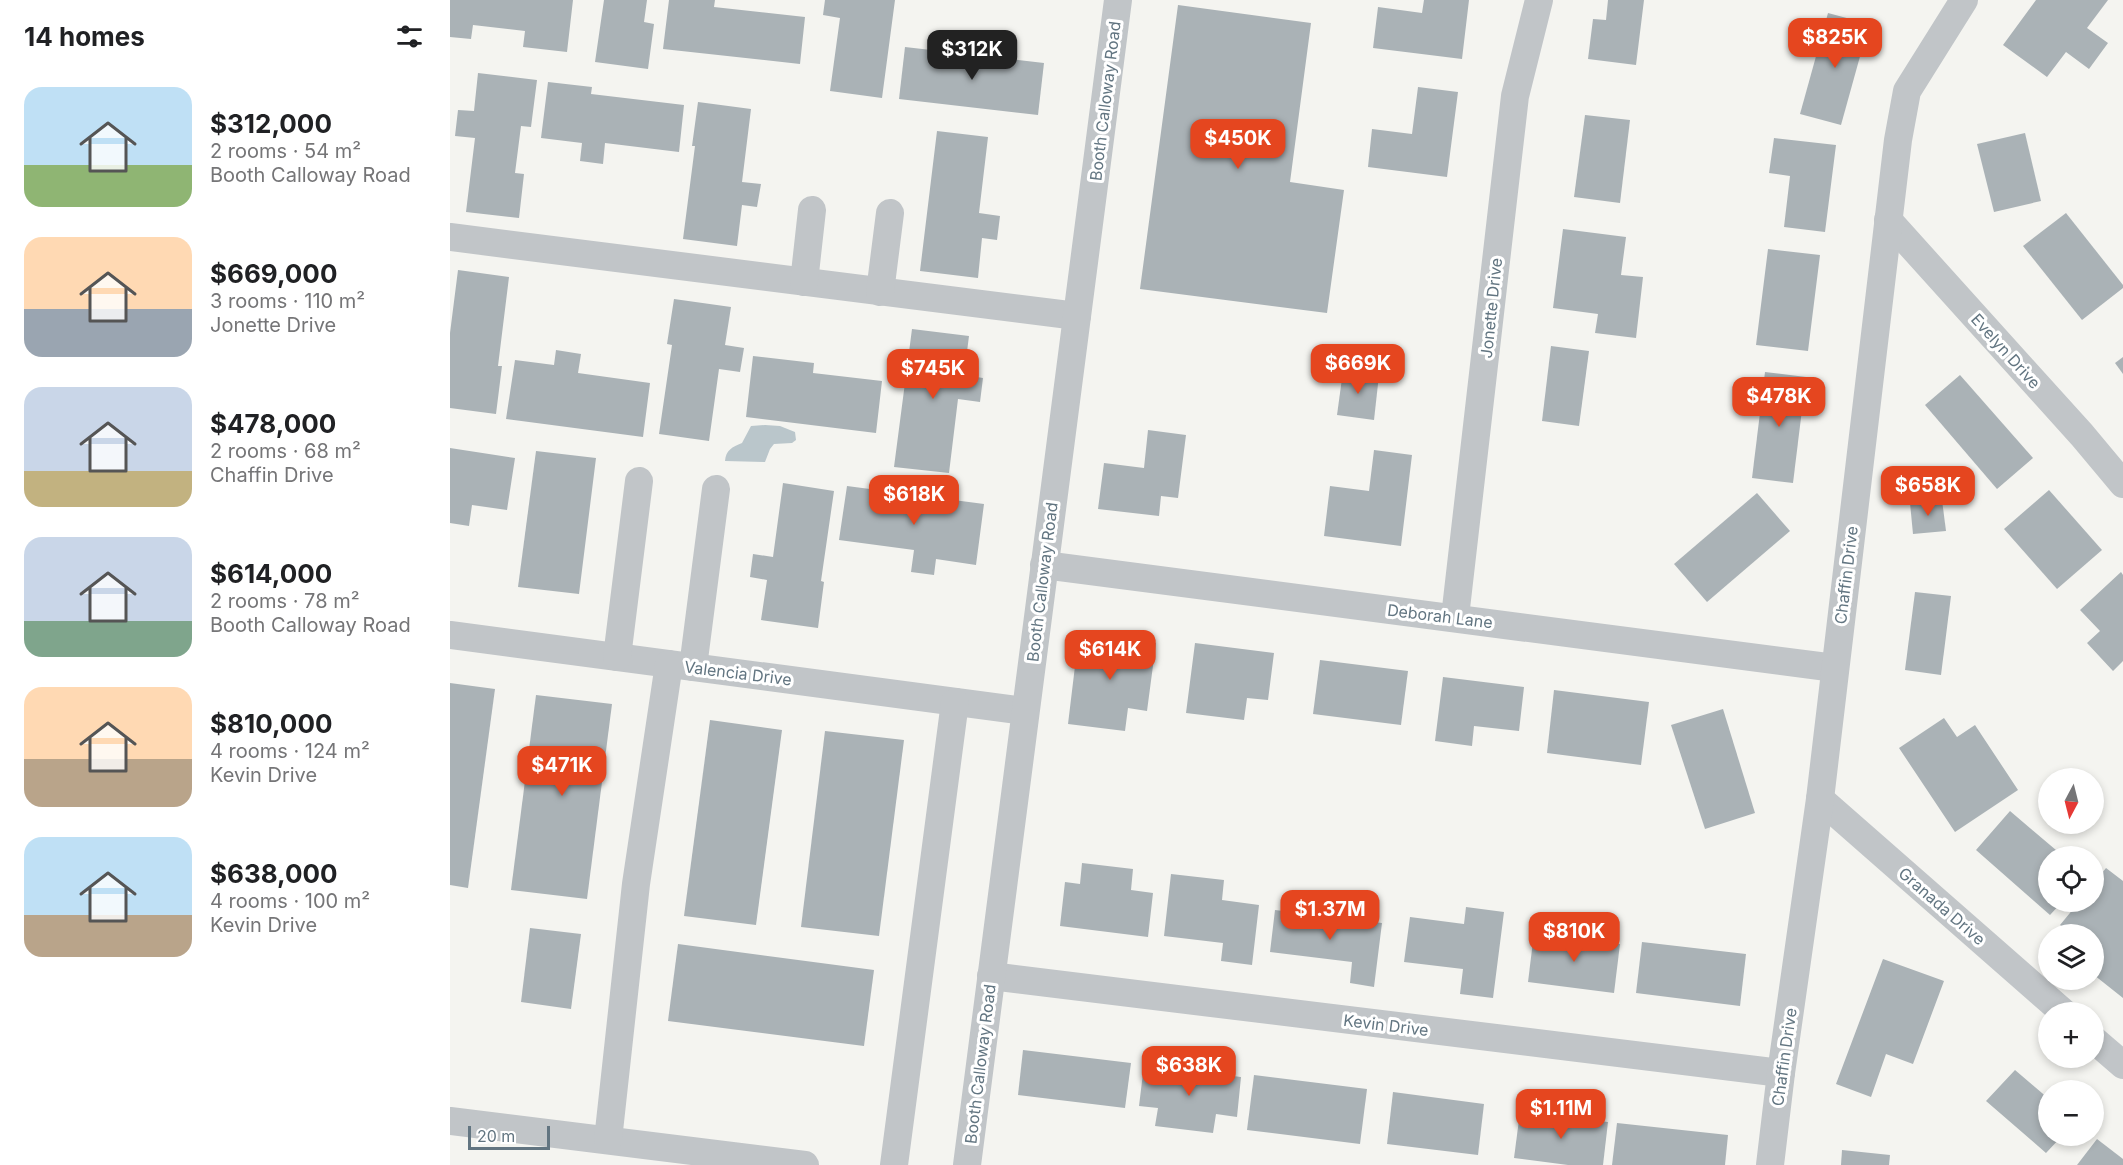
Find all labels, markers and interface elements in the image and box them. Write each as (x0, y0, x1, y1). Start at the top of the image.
pin: $825K (1793, 18, 1877, 69)
icon: filters (393, 20, 426, 53)
street label: Booth Calloway Road (1085, 20, 1125, 182)
text: 14 homes (24, 21, 145, 52)
text: $825K (1802, 25, 1868, 49)
pin: $312K (930, 30, 1014, 81)
text: $312K (941, 37, 1003, 61)
text: $312,000 (210, 108, 332, 139)
icon: home (72, 111, 144, 183)
pin: $450K (1196, 119, 1280, 170)
text: $450K (1204, 126, 1272, 150)
text: 2 rooms · 54 m² (210, 139, 361, 163)
text: Booth Calloway Road (210, 163, 411, 187)
street label: Jonette Drive (1476, 257, 1506, 359)
text: $669,000 (210, 258, 337, 289)
icon: home (72, 261, 144, 333)
text: 3 rooms · 110 m² (210, 289, 365, 313)
street label: Evelyn Drive (1967, 309, 2045, 393)
text: Jonette Drive (210, 313, 336, 337)
pin: $669K (1316, 344, 1400, 395)
pin: $745K (891, 349, 975, 400)
text: $669K (1325, 351, 1391, 375)
text: $745K (901, 356, 965, 380)
pin: $478K (1737, 377, 1821, 428)
text: $478K (1746, 384, 1812, 408)
text: $478,000 (210, 408, 336, 439)
icon: home (72, 411, 144, 483)
text: 2 rooms · 68 m² (210, 439, 361, 463)
text: Chaffin Drive (210, 463, 334, 487)
pin: $658K (1886, 466, 1970, 517)
text: $658K (1895, 473, 1961, 497)
pin: $618K (872, 475, 956, 526)
text: $618K (883, 482, 945, 506)
street label: Booth Calloway Road (1022, 501, 1062, 663)
street label: Chaffin Drive (1830, 525, 1862, 625)
text: $614,000 (210, 558, 332, 589)
icon: home (72, 561, 144, 633)
text: 2 rooms · 78 m² (210, 589, 359, 613)
street label: Deborah Lane (1386, 600, 1494, 632)
text: Booth Calloway Road (210, 613, 411, 637)
pin: $614K (1068, 630, 1152, 681)
text: $614K (1079, 637, 1141, 661)
street label: Valencia Drive (683, 656, 793, 690)
text: $810,000 (210, 708, 332, 739)
icon: home (72, 711, 144, 783)
text: 4 rooms · 124 m² (210, 739, 370, 763)
pin: $471K (520, 746, 604, 797)
text: $471K (531, 753, 593, 777)
text: Kevin Drive (210, 763, 317, 787)
north arrow (2038, 768, 2104, 834)
map controls (2038, 768, 2104, 1146)
button: locate (2038, 846, 2104, 912)
text: $638,000 (210, 858, 338, 889)
icon: home (72, 861, 144, 933)
street label: Granada Drive (1895, 863, 1989, 949)
text: 4 rooms · 100 m² (210, 889, 370, 913)
pin: $1.37M (1281, 890, 1379, 941)
text: $1.37M (1294, 897, 1366, 921)
pin: $810K (1532, 912, 1616, 963)
text: Kevin Drive (210, 913, 317, 937)
text: $810K (1543, 919, 1605, 943)
button: layers (2038, 924, 2104, 990)
street label: Booth Calloway Road (960, 983, 1000, 1145)
button: + (2038, 1002, 2104, 1068)
street label: Chaffin Drive (1767, 1007, 1801, 1107)
street label: Kevin Drive (1342, 1010, 1430, 1040)
pin: $638K (1147, 1046, 1231, 1097)
text: $638K (1156, 1053, 1222, 1077)
button: − (2038, 1080, 2104, 1146)
pin: $1.11M (1512, 1089, 1610, 1140)
text: $1.11M (1530, 1096, 1592, 1120)
scale bar (468, 1123, 550, 1150)
text: 20 m (477, 1126, 515, 1146)

